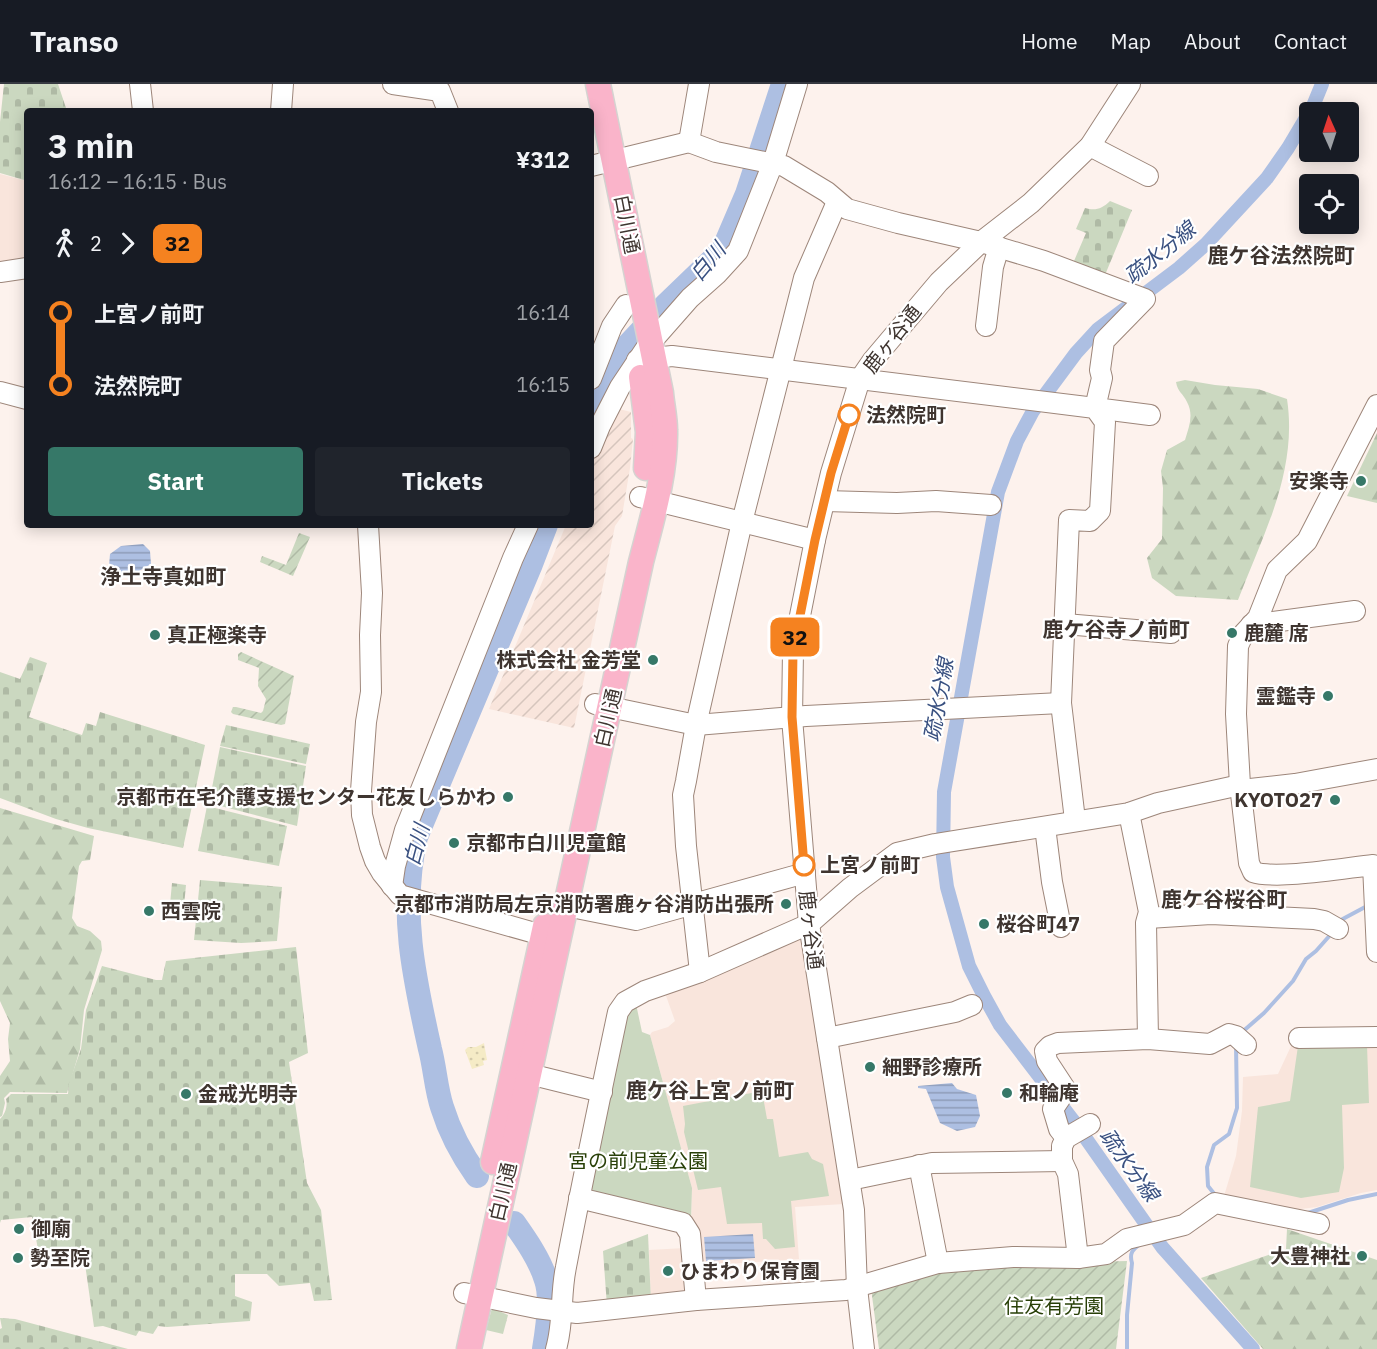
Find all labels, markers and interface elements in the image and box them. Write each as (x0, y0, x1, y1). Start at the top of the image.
text: Transo (30, 23, 119, 60)
text: Home (1021, 27, 1078, 55)
text: Map (1111, 27, 1151, 55)
text: About (1184, 27, 1241, 55)
text: Contact (1274, 27, 1347, 55)
north arrow (1299, 102, 1359, 162)
map controls (1299, 102, 1359, 234)
text: 3 min (48, 124, 134, 167)
text: ¥312 (516, 145, 570, 174)
text: 16:12 – 16:15 · Bus (48, 168, 227, 195)
button: locate (1299, 174, 1359, 234)
street label: 白川通 (609, 192, 646, 256)
water label: 疏水分線 (1118, 213, 1203, 290)
icon: walk (48, 227, 81, 260)
icon: forward (111, 227, 144, 260)
text: 32 (165, 229, 190, 257)
text: 2 (90, 230, 102, 257)
water label: 白川 (683, 235, 733, 286)
district label: 鹿ケ谷法然院町 (1208, 241, 1355, 269)
text: 上宮ノ前町 (94, 299, 204, 328)
text: 16:14 (516, 299, 570, 326)
street label: 鹿ヶ谷通 (856, 299, 927, 379)
text: 法然院町 (94, 371, 182, 400)
text: 16:15 (516, 371, 570, 398)
place label: 法然院町 (866, 401, 946, 428)
marker: 法然院町 (838, 404, 860, 426)
button: Start (48, 447, 303, 516)
button: Tickets (315, 447, 570, 516)
place label: 安楽寺 (1289, 467, 1349, 494)
marker: 安楽寺 (1354, 474, 1368, 488)
district label: 浄土寺真如町 (100, 562, 226, 590)
district label: 鹿ケ谷寺ノ前町 (1043, 615, 1190, 643)
line badge: 32 (768, 618, 822, 656)
place label: 鹿麓 席 (1244, 619, 1309, 646)
place label: 真正極楽寺 (167, 621, 267, 648)
text: 32 (782, 623, 808, 651)
marker: 鹿麓 席 (1225, 626, 1239, 640)
marker: 真正極楽寺 (148, 628, 162, 642)
place label: 株式会社 金芳堂 (496, 646, 641, 673)
marker: 株式会社 金芳堂 (646, 653, 660, 667)
water label: 疏水分線 (917, 653, 960, 744)
place label: 霊鑑寺 (1256, 682, 1316, 709)
street label: 白川通 (588, 686, 627, 750)
marker: 霊鑑寺 (1321, 689, 1335, 703)
place label: 京都市在宅介護支援センター花友しらかわ (116, 783, 496, 810)
place label: KYOTO27 (1234, 786, 1323, 813)
marker: 京都市在宅介護支援センター花友しらかわ (501, 790, 515, 804)
marker: KYOTO27 (1328, 793, 1342, 807)
water label: 白川 (397, 819, 436, 869)
place label: 京都市白川児童館 (466, 829, 626, 856)
marker: 京都市白川児童館 (447, 836, 461, 850)
place label: 上宮ノ前町 (820, 851, 920, 878)
marker: 上宮ノ前町 (793, 854, 815, 876)
district label: 鹿ケ谷桜谷町 (1161, 885, 1287, 913)
street label: 鹿ヶ谷通 (793, 889, 830, 971)
place label: 京都市消防局左京消防署鹿ヶ谷消防出張所 (394, 890, 774, 917)
place label: 西雲院 (161, 897, 221, 924)
marker: 京都市消防局左京消防署鹿ヶ谷消防出張所 (779, 897, 793, 911)
marker: 西雲院 (142, 904, 156, 918)
place label: 桜谷町47 (996, 910, 1080, 937)
marker: 桜谷町47 (977, 917, 991, 931)
place label: 細野診療所 (882, 1053, 982, 1080)
marker: 細野診療所 (863, 1060, 877, 1074)
district label: 鹿ケ谷上宮ノ前町 (626, 1076, 794, 1104)
place label: 和輪庵 (1019, 1079, 1079, 1106)
place label: 金戒光明寺 (198, 1080, 298, 1107)
marker: 和輪庵 (1000, 1086, 1014, 1100)
marker: 金戒光明寺 (179, 1087, 193, 1101)
water label: 疏水分線 (1094, 1122, 1168, 1209)
park label: 宮の前児童公園 (568, 1147, 708, 1174)
street label: 白川通 (483, 1160, 522, 1224)
place label: 御廟 (31, 1215, 71, 1242)
marker: 御廟 (12, 1222, 26, 1236)
place label: 大豊神社 (1270, 1242, 1350, 1269)
place label: 勢至院 (30, 1244, 90, 1271)
marker: 大豊神社 (1355, 1249, 1369, 1263)
marker: 勢至院 (11, 1251, 25, 1265)
place label: ひまわり保育園 (680, 1257, 820, 1284)
marker: ひまわり保育園 (661, 1264, 675, 1278)
park label: 住友有芳園 (1004, 1292, 1104, 1319)

